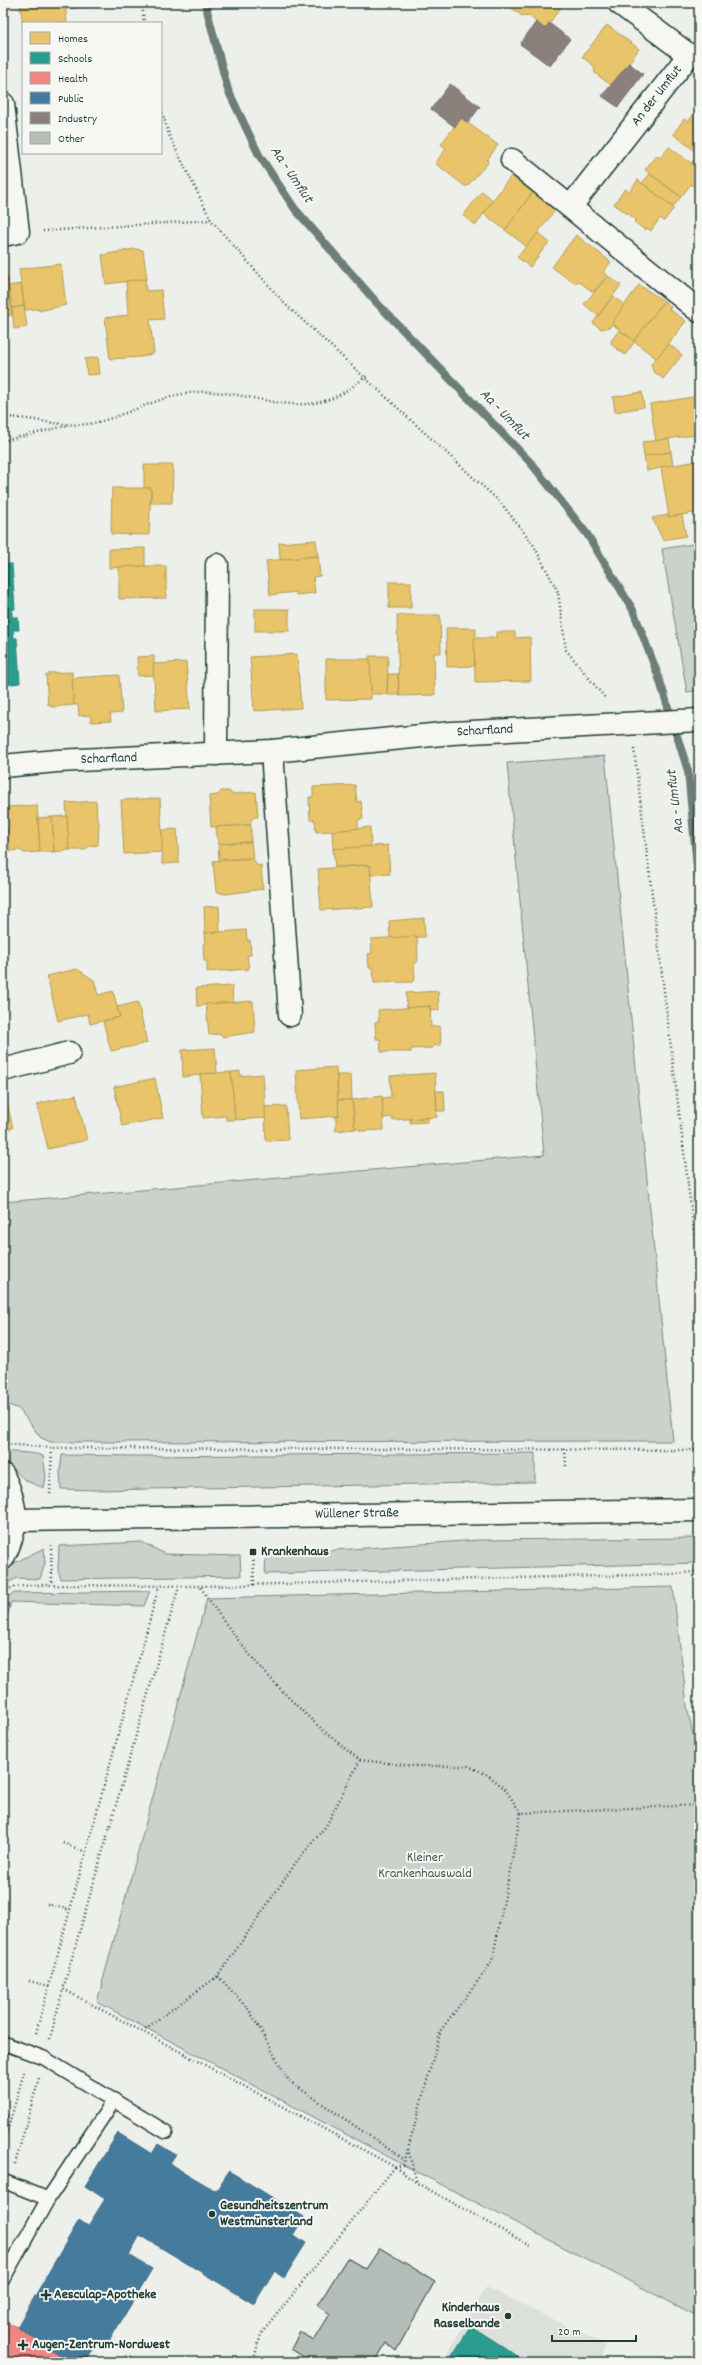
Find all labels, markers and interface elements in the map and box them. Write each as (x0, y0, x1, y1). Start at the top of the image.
legend (22, 22, 162, 154)
text: Homes (58, 31, 88, 48)
text: Schools (58, 51, 92, 68)
street label: An der Umflut (627, 61, 687, 131)
text: Health (58, 71, 88, 88)
text: Public (58, 91, 84, 108)
text: Industry (58, 111, 98, 128)
text: Other (58, 131, 85, 148)
water label: Aa - Umflut (264, 142, 319, 209)
water label: Aa - Umflut (474, 384, 535, 447)
street label: Scharfland (456, 720, 514, 742)
street label: Scharfland (80, 748, 138, 770)
water label: Aa - Umflut (661, 767, 691, 835)
street label: Wüllener Straße (315, 1503, 399, 1525)
place label: Krankenhaus (261, 1542, 329, 1562)
marker: Krankenhaus (248, 1547, 258, 1557)
park label: Kleiner Krankenhauswald (378, 1848, 472, 1884)
place label: Gesundheitszentrum Westmünsterland (220, 2196, 329, 2232)
marker: Gesundheitszentrum Westmünsterland (207, 2209, 217, 2219)
place label: Aesculap-Apotheke (54, 2285, 156, 2305)
marker: Aesculap-Apotheke (41, 2290, 51, 2300)
place label: Kinderhaus Rasselbande (434, 2298, 500, 2334)
marker: Kinderhaus Rasselbande (503, 2311, 513, 2321)
scale bar (552, 2317, 636, 2343)
text: 20 m (558, 2324, 581, 2341)
place label: Augen-Zentrum-Nordwest (32, 2335, 171, 2355)
marker: Augen-Zentrum-Nordwest (17, 2339, 29, 2351)

